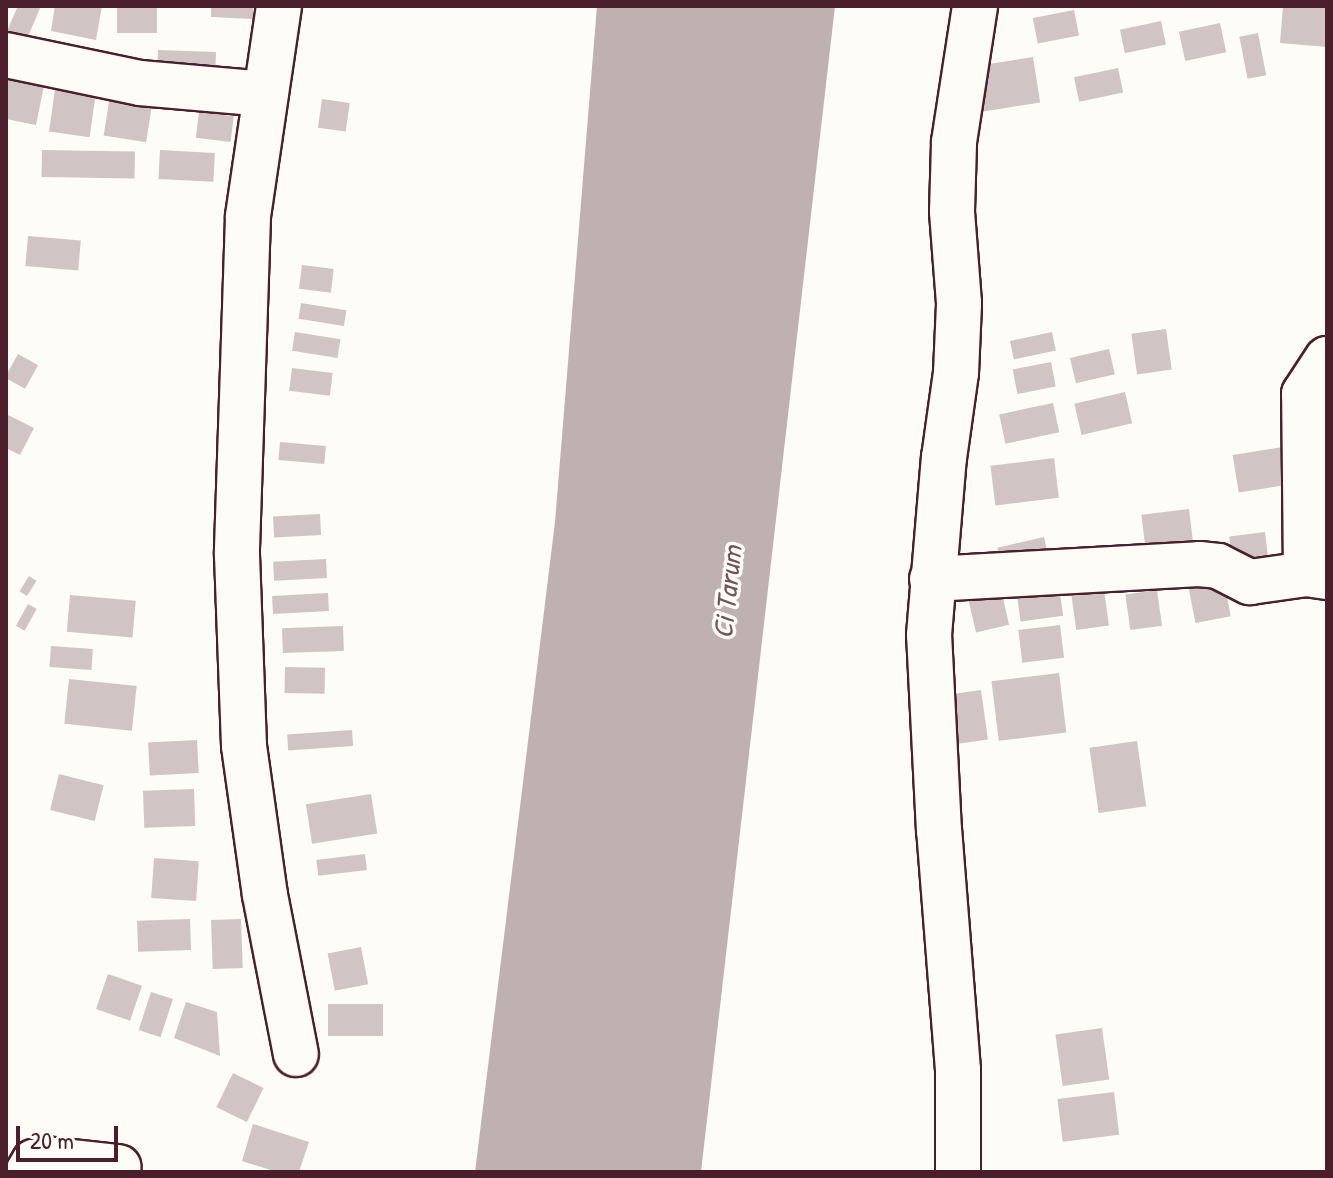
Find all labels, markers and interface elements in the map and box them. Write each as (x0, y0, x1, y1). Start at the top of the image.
water label: Ci Tarum (705, 544, 749, 640)
scale bar (20, 1110, 122, 1160)
text: 20 m (30, 1124, 74, 1156)

